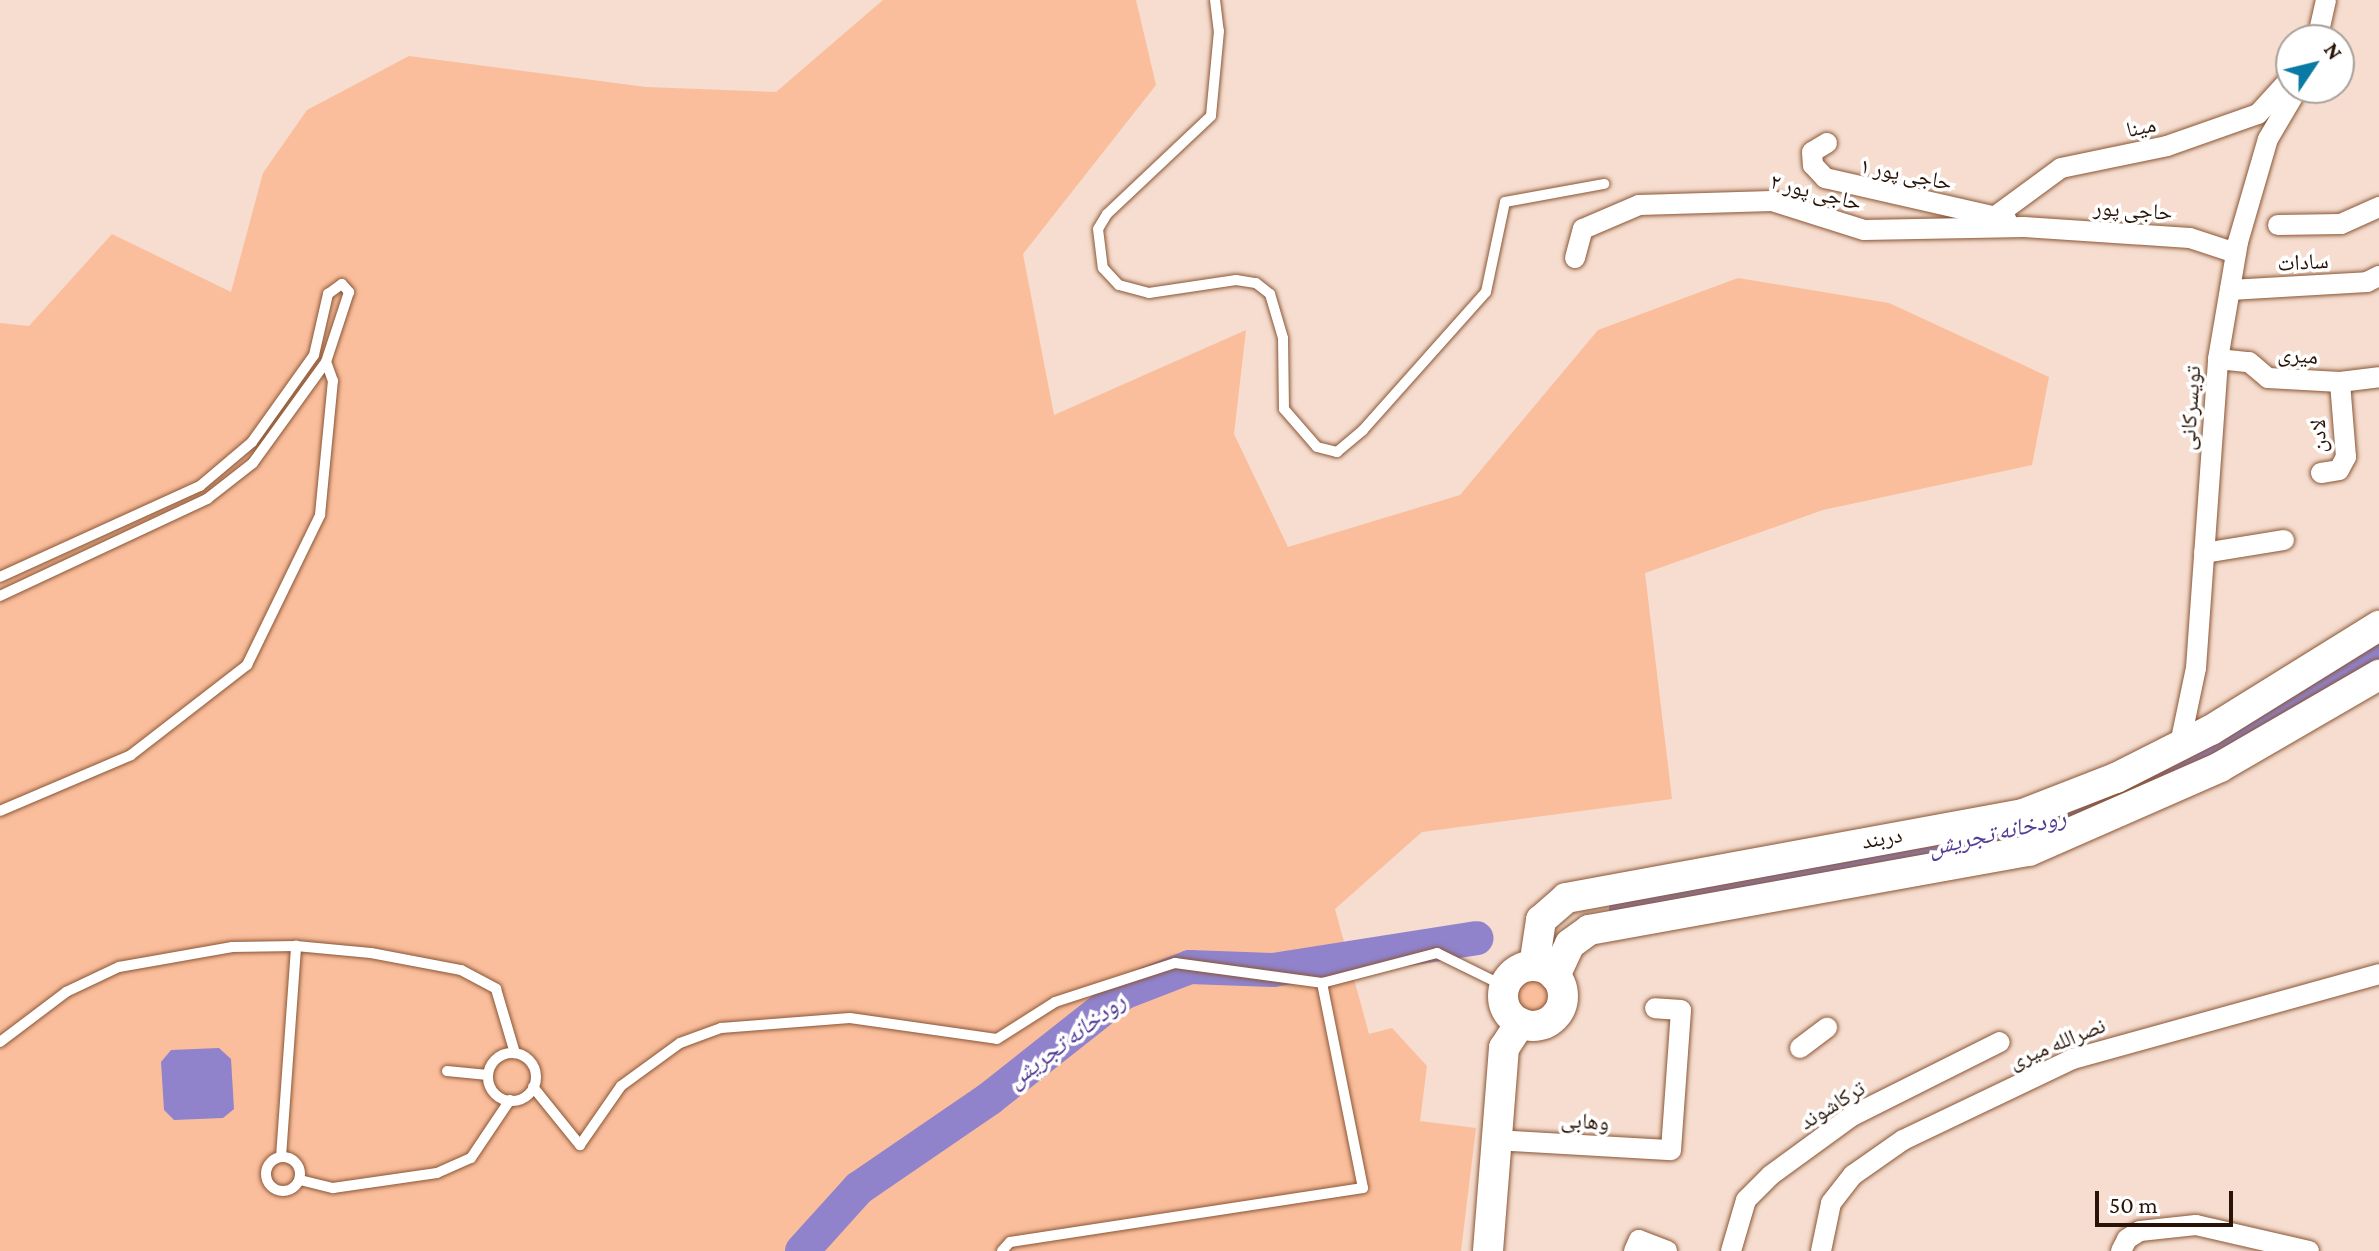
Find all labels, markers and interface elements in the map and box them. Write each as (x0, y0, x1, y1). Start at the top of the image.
north arrow (2275, 24, 2355, 104)
text: N (2319, 38, 2348, 64)
street label: مینا (2124, 111, 2158, 143)
street label: حاجی پور ۱ (1858, 152, 1954, 196)
street label: حاجی پور ۲ (1768, 168, 1864, 216)
street label: حاجی پور (2093, 194, 2173, 226)
street label: سادات (2277, 247, 2329, 277)
street label: میری (2277, 340, 2319, 370)
street label: تویسرکانی (2174, 365, 2206, 451)
street label: لادن (2305, 419, 2331, 453)
water label: رودخانه تجریش (1925, 802, 2069, 862)
street label: دربند (1860, 821, 1904, 855)
water label: رودخانه تجریش (1001, 986, 1131, 1094)
street label: نصرالله میری (2005, 1012, 2109, 1074)
street label: ترکاشوند (1794, 1075, 1870, 1135)
street label: وهابی (1560, 1106, 1610, 1136)
scale bar (2099, 1175, 2237, 1225)
text: 50 m (2109, 1191, 2158, 1218)

